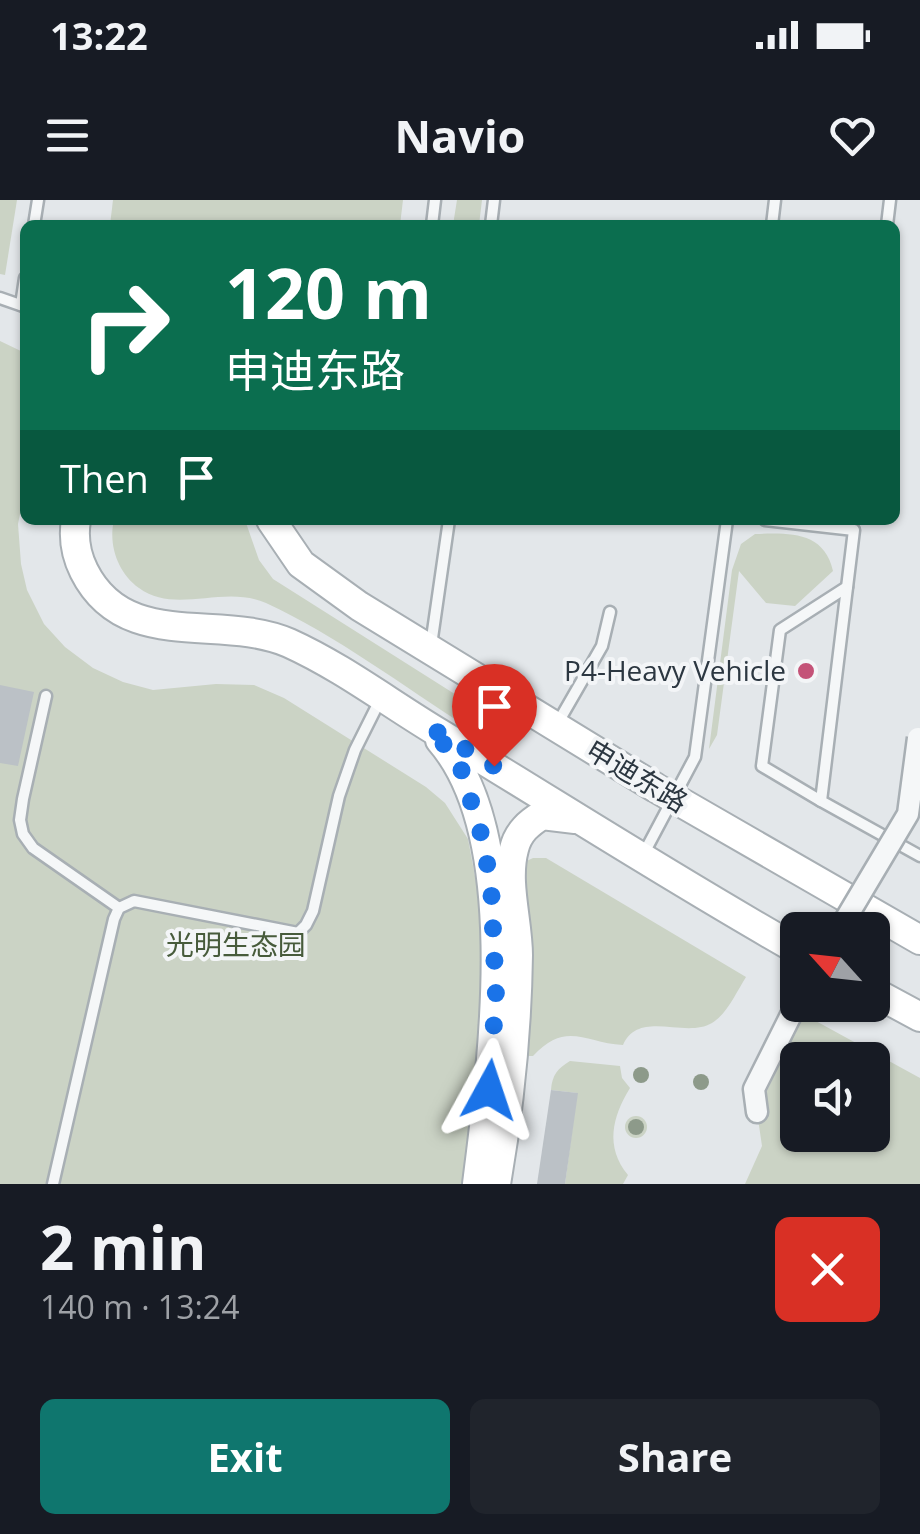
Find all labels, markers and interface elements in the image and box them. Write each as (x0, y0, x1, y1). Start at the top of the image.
text: 13:22 (50, 9, 148, 61)
text: Navio (395, 105, 525, 166)
icon: menu (40, 108, 95, 163)
icon: heart (825, 108, 880, 163)
text: 120 m (225, 244, 432, 340)
icon: right (60, 260, 190, 390)
text: 申迪东路 (225, 339, 405, 400)
icon: arrive (169, 450, 224, 505)
text: Then (60, 452, 149, 504)
place label: P4-Heavy Vehicle (564, 651, 786, 689)
marker: P4-Heavy Vehicle (795, 660, 817, 682)
pin (452, 664, 537, 767)
icon: arrive (467, 679, 522, 734)
street label: 申迪东路 (580, 730, 695, 820)
north arrow (780, 912, 890, 1022)
map controls (780, 912, 890, 1152)
park label: 光明生态园 (166, 925, 306, 963)
position arrow (437, 1038, 541, 1142)
button: sound (780, 1042, 890, 1152)
text: 2 min (40, 1206, 207, 1288)
button: close (775, 1217, 880, 1322)
text: 140 m · 13:24 (40, 1285, 239, 1328)
button: Exit (40, 1399, 450, 1514)
button: Share (470, 1399, 880, 1514)

